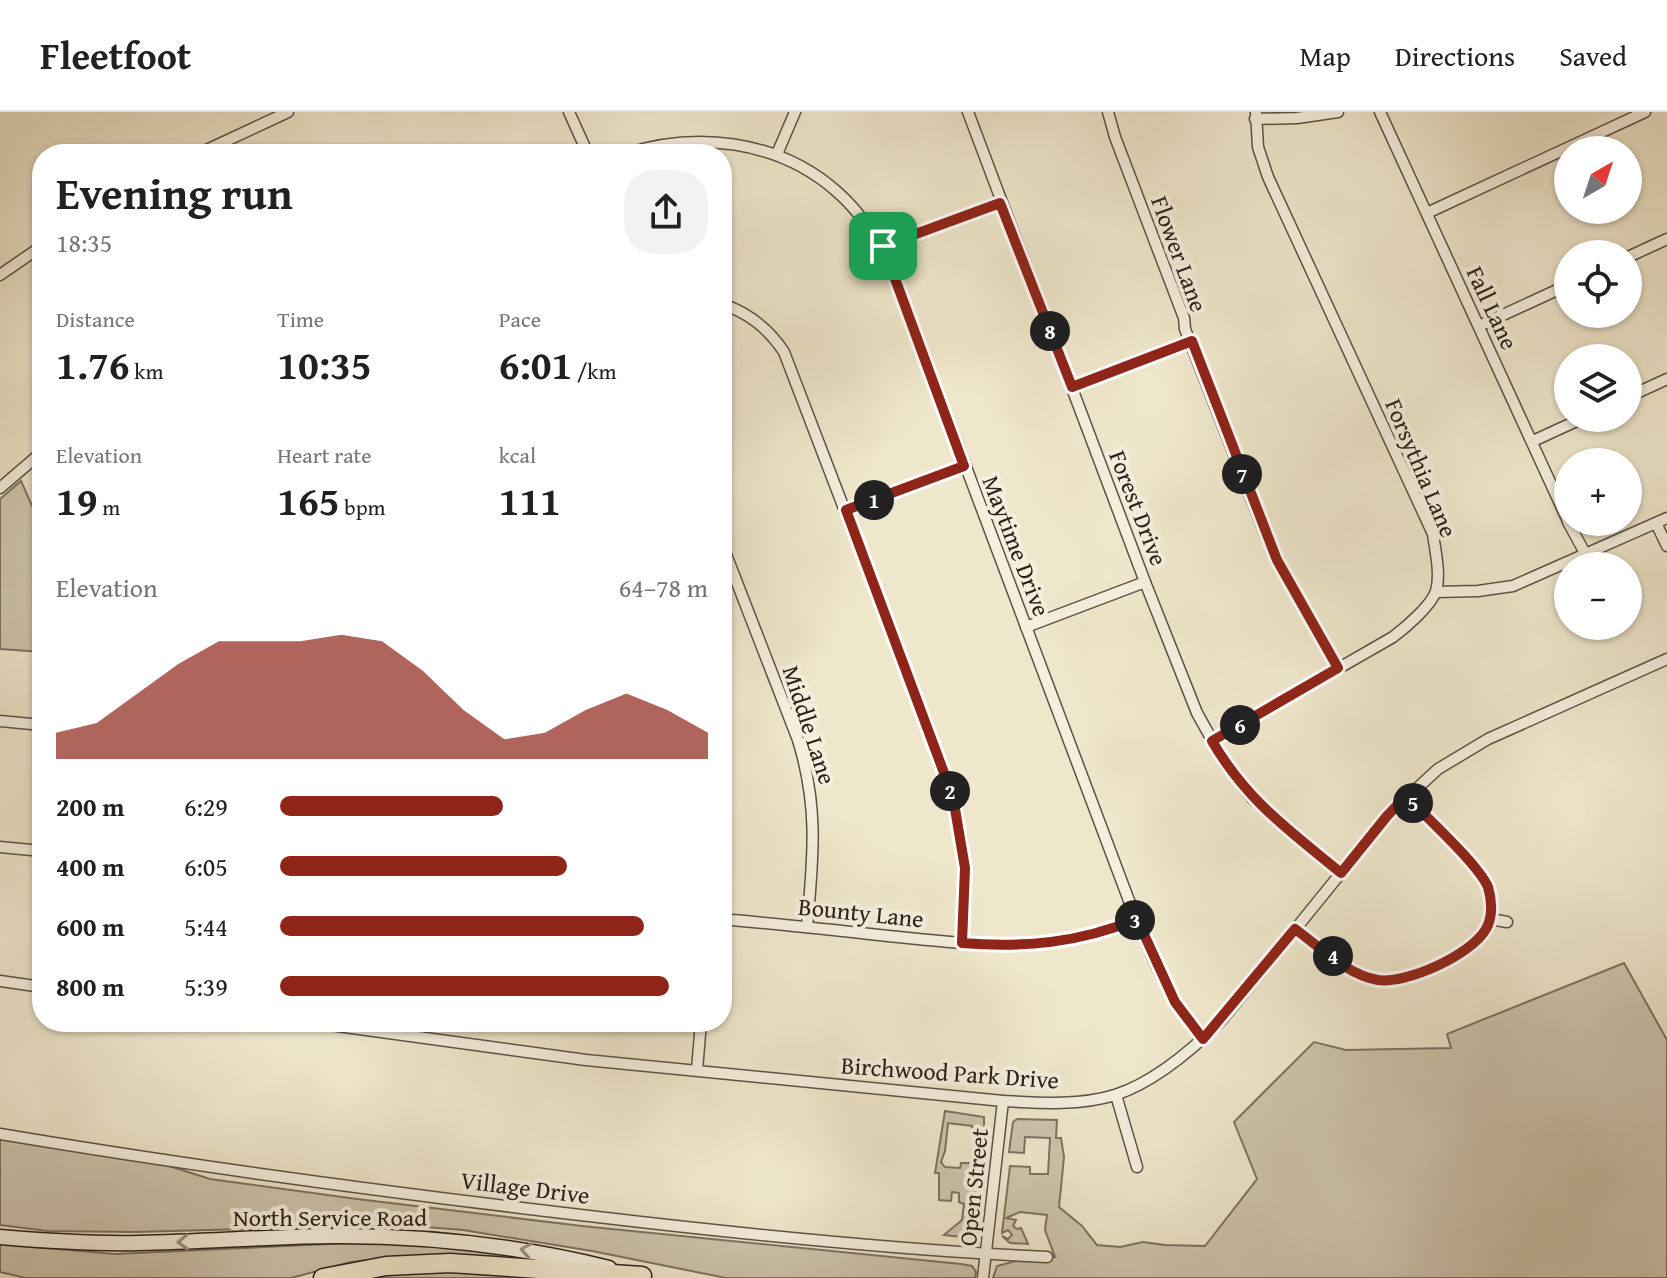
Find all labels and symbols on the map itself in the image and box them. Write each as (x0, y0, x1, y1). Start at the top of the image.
north arrow (1554, 136, 1642, 224)
street label: Flower Lane (1142, 191, 1217, 317)
pin (849, 212, 917, 280)
street label: Fall Lane (1458, 260, 1527, 355)
pin: 8 (1030, 311, 1070, 351)
street label: Forsythia Lane (1377, 393, 1466, 543)
street label: Forest Drive (1100, 445, 1176, 571)
pin: 7 (1222, 454, 1262, 494)
street label: Maytime Drive (974, 470, 1059, 621)
pin: 1 (854, 480, 894, 520)
street label: Middle Lane (774, 661, 845, 789)
pin: 6 (1220, 705, 1260, 745)
pin: 2 (930, 771, 970, 811)
pin: 5 (1393, 783, 1433, 823)
street label: Bounty Lane (797, 889, 925, 936)
pin: 3 (1115, 900, 1155, 940)
pin: 4 (1313, 936, 1353, 976)
street label: Birchwood Park Drive (840, 1047, 1060, 1098)
street label: Open Street (950, 1126, 997, 1248)
street label: Village Drive (459, 1162, 592, 1213)
street label: North Service Road (233, 1200, 427, 1235)
one-way arrow (176, 1233, 189, 1250)
one-way arrow (519, 1243, 533, 1260)

